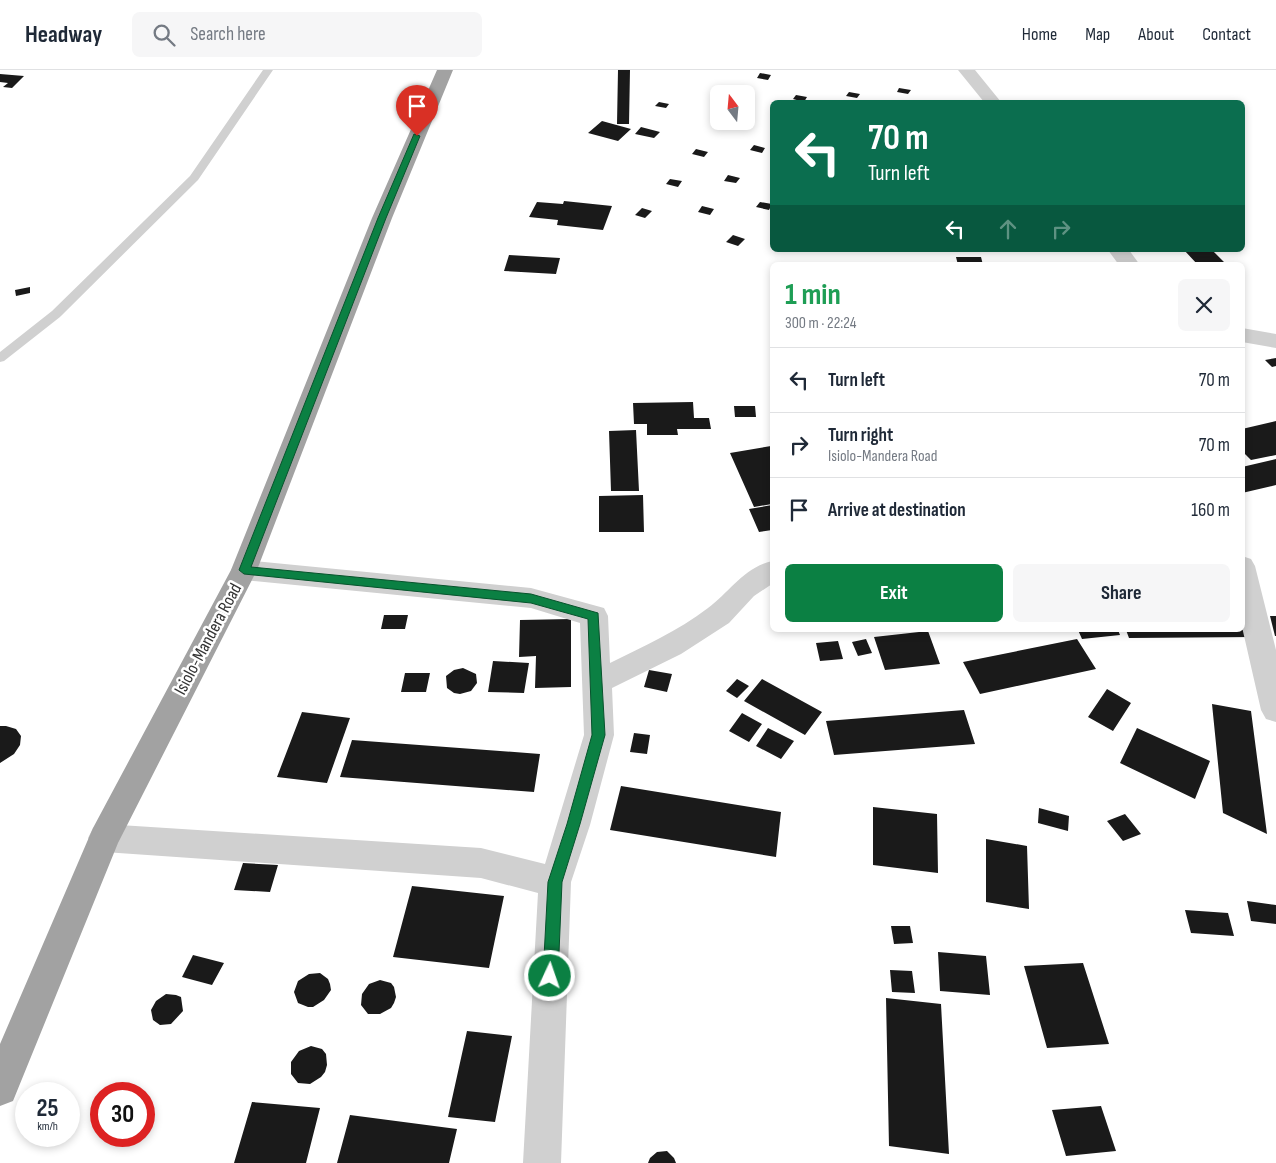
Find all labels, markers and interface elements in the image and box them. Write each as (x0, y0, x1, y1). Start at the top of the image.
search box (132, 12, 482, 57)
text: Headway (25, 20, 102, 49)
icon: search (150, 21, 178, 49)
text: Search here (190, 23, 266, 46)
text: Home (1022, 24, 1057, 45)
text: Map (1085, 24, 1110, 45)
text: About (1138, 24, 1174, 45)
text: Contact (1202, 24, 1251, 45)
pin (396, 85, 438, 136)
north arrow (710, 85, 755, 130)
map controls (710, 85, 755, 130)
icon: arrive (403, 92, 431, 120)
text: 70 m (868, 117, 928, 160)
icon: left (785, 120, 850, 185)
text: Turn left (868, 160, 930, 187)
icon: left (941, 215, 969, 243)
icon: ahead (994, 215, 1022, 243)
icon: right (1047, 215, 1075, 243)
text: 1 min (785, 277, 841, 313)
button: close (1178, 279, 1230, 331)
text: 300 m · 22:24 (785, 314, 856, 333)
icon: left (785, 366, 813, 394)
text: Turn left (828, 369, 885, 392)
text: 70 m (1199, 369, 1230, 392)
text: Turn right (828, 424, 893, 447)
icon: right (785, 431, 813, 459)
text: 70 m (1199, 434, 1230, 457)
text: Isiolo-Mandera Road (828, 447, 937, 466)
icon: arrive (785, 496, 813, 524)
text: Arrive at destination (828, 499, 966, 522)
text: 160 m (1191, 499, 1230, 522)
button: Exit (785, 564, 1003, 622)
button: Share (1013, 564, 1230, 622)
street label: Isiolo-Mandera Road (170, 580, 246, 698)
position arrow (523, 949, 575, 1001)
speed limit sign: 30 (90, 1082, 155, 1147)
text: 25 (37, 1093, 58, 1124)
text: km/h (37, 1119, 58, 1134)

